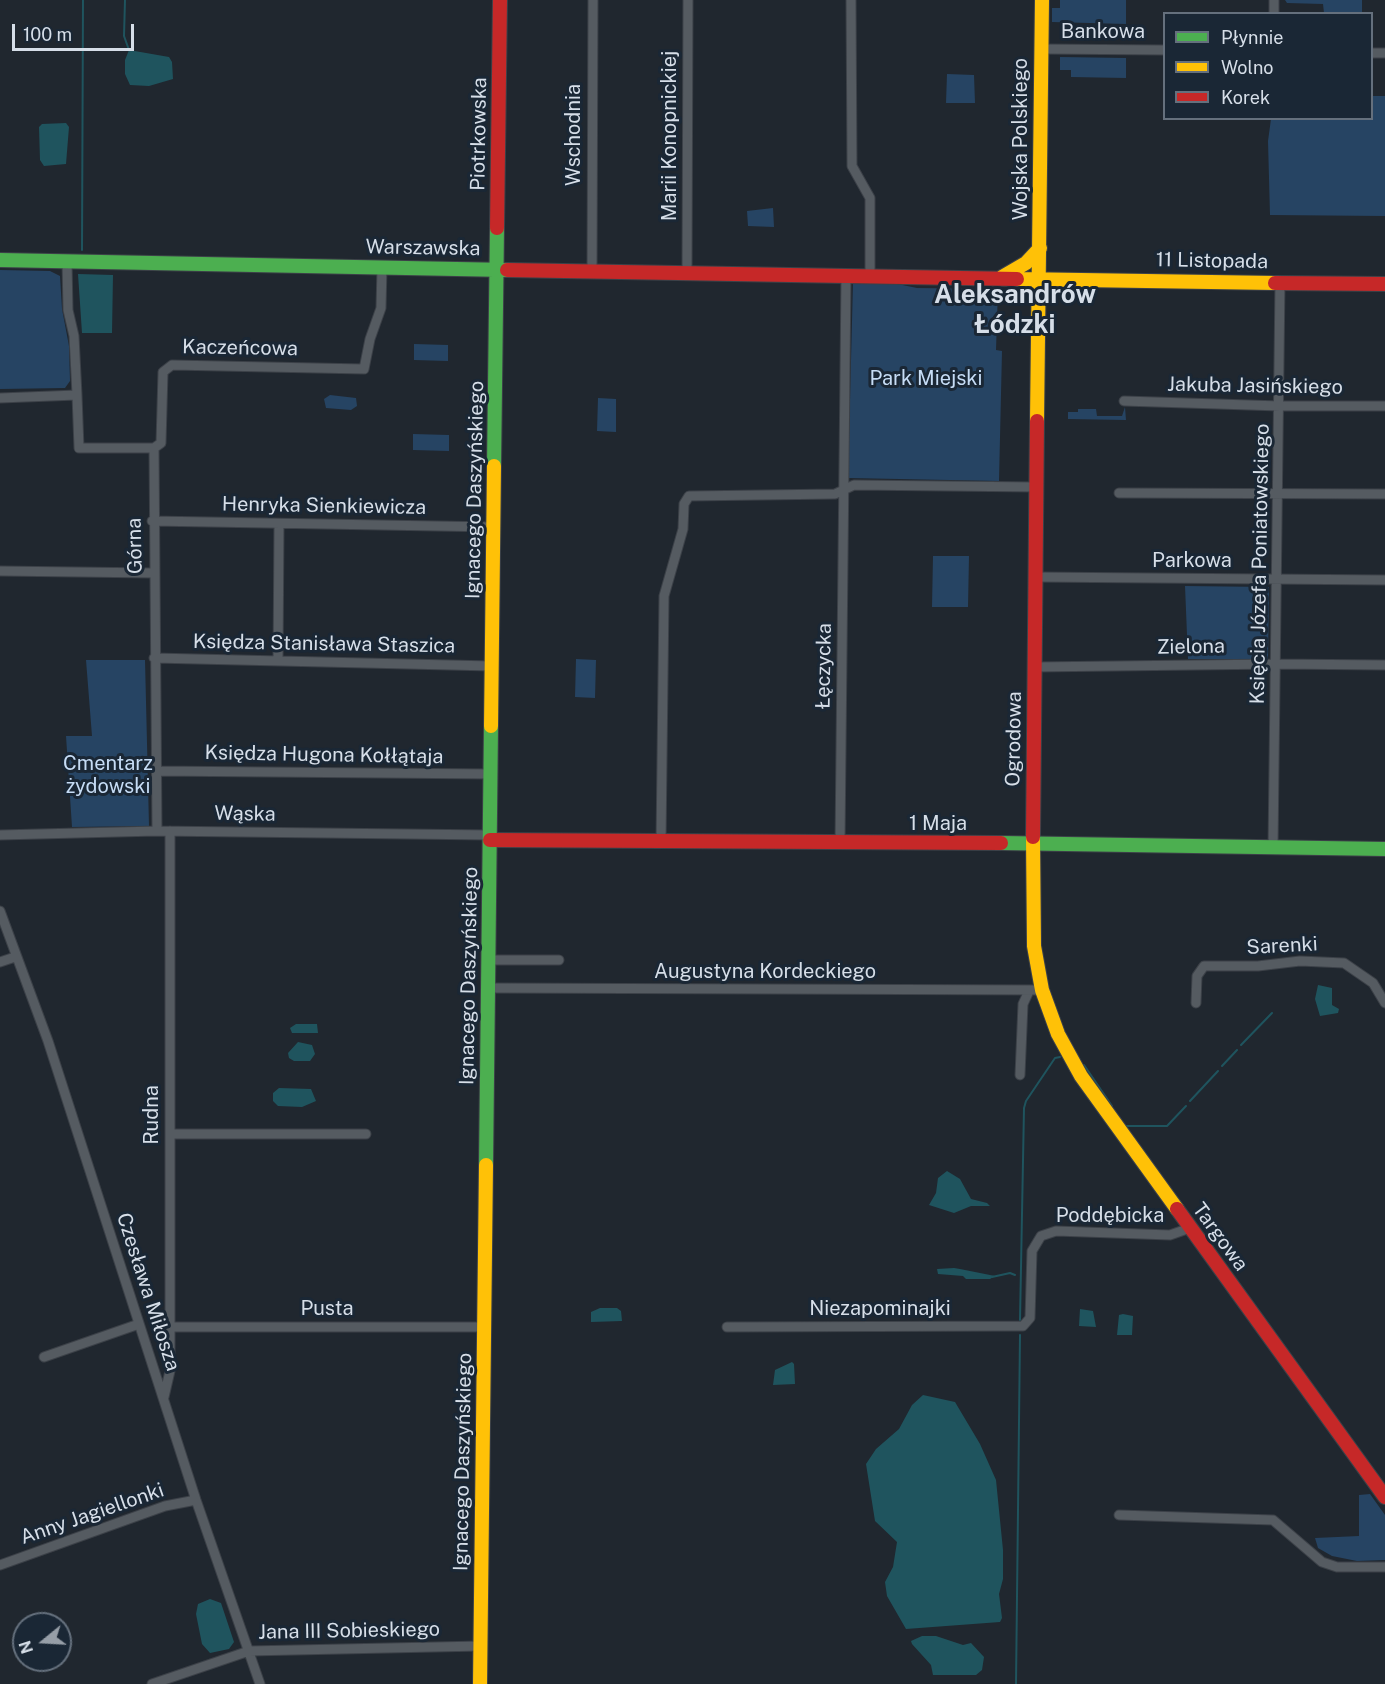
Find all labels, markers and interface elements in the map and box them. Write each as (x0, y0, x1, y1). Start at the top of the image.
scale bar (15, 12, 136, 50)
legend (1163, 12, 1373, 120)
street label: Bankowa (1061, 20, 1145, 44)
text: 100 m (23, 24, 72, 45)
text: Płynnie (1221, 27, 1284, 48)
street label: Marii Konopnickiej (658, 51, 682, 221)
text: Wolno (1221, 57, 1273, 78)
street label: Wojska Polskiego (1009, 58, 1033, 220)
street label: Piotrkowska (466, 77, 492, 191)
street label: Wschodnia (562, 84, 586, 186)
text: Korek (1221, 87, 1270, 108)
street label: Warszawska (365, 235, 481, 261)
street label: 11 Listopada (1156, 248, 1268, 274)
district label: Aleksandrów Łódzki (934, 279, 1096, 340)
street label: Kaczeńcowa (182, 335, 298, 361)
park label: Park Miejski (869, 367, 983, 391)
street label: Jakuba Jasińskiego (1167, 372, 1343, 400)
street label: Ignacego Daszyńskiego (461, 381, 489, 599)
street label: Księcia Józefa Poniatowskiego (1246, 423, 1274, 705)
street label: Henryka Sienkiewicza (222, 492, 426, 520)
street label: Górna (123, 518, 147, 574)
street label: Parkowa (1152, 549, 1232, 573)
street label: Łęczycka (811, 623, 837, 709)
street label: Księdza Stanisława Staszica (193, 630, 455, 658)
street label: Zielona (1157, 634, 1225, 660)
street label: Ogrodowa (1001, 691, 1027, 787)
street label: Księdza Hugona Kołłątaja (204, 741, 444, 769)
park label: Cmentarz żydowski (63, 752, 153, 799)
street label: Wąska (214, 801, 276, 827)
street label: 1 Maja (909, 812, 967, 836)
street label: Ignacego Daszyńskiego (455, 867, 483, 1085)
street label: Sarenki (1246, 932, 1318, 960)
street label: Augustyna Kordeckiego (654, 960, 876, 984)
street label: Rudna (140, 1085, 164, 1145)
street label: Targowa (1187, 1198, 1253, 1276)
street label: Poddębicka (1056, 1204, 1164, 1228)
street label: Czesława Miłosza (111, 1210, 185, 1374)
street label: Pusta (301, 1297, 353, 1321)
street label: Niezapominajki (809, 1297, 951, 1321)
street label: Ignacego Daszyńskiego (449, 1353, 477, 1571)
street label: Anny Jagiellonki (17, 1478, 167, 1550)
north arrow (12, 1612, 72, 1672)
street label: Jana III Sobieskiego (258, 1617, 440, 1645)
text: N (15, 1638, 37, 1656)

